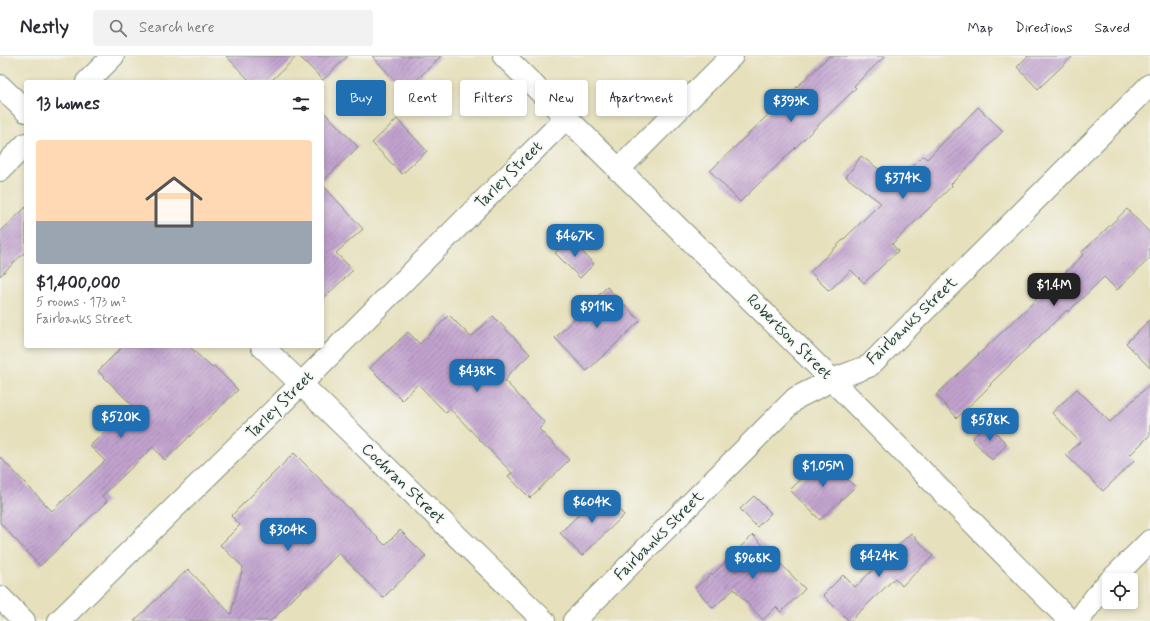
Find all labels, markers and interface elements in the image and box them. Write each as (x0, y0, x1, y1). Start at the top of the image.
search box (93, 10, 373, 46)
text: Nestly (20, 15, 69, 40)
icon: search (107, 17, 129, 39)
text: Search here (139, 18, 215, 38)
text: Map (967, 19, 993, 37)
text: Directions (1015, 19, 1073, 37)
text: Saved (1095, 19, 1130, 37)
chip: Buy (336, 80, 386, 116)
chip: Rent (394, 80, 452, 116)
chip: Filters (460, 80, 527, 116)
chip: New (535, 80, 588, 116)
chip: Apartment (596, 80, 687, 116)
pin: $393K (763, 89, 819, 123)
text: 13 homes (36, 93, 100, 115)
icon: filters (290, 93, 312, 115)
text: $393K (773, 93, 809, 110)
street label: Tarley Street (471, 137, 547, 213)
icon: home (138, 166, 210, 238)
pin: $374K (875, 166, 931, 200)
text: $374K (885, 170, 921, 187)
pin: $467K (547, 224, 603, 258)
text: $467K (556, 228, 594, 245)
text: $1,400,000 (36, 272, 120, 294)
street label: Fairbanks Street (862, 272, 962, 370)
pin: $1.4M (1026, 273, 1082, 307)
text: $1.4M (1036, 277, 1072, 294)
street label: Robertson Street (742, 290, 836, 384)
text: 5 rooms · 173 m² (36, 294, 127, 311)
pin: $911K (569, 295, 625, 329)
text: $911K (580, 299, 614, 316)
text: Fairbanks Street (36, 311, 132, 328)
pin: $438K (449, 359, 505, 393)
text: $438K (459, 363, 495, 380)
street label: Tarley Street (242, 367, 318, 443)
pin: $520K (93, 405, 149, 439)
pin: $588K (962, 408, 1018, 442)
text: $520K (101, 409, 141, 426)
text: $588K (971, 412, 1009, 429)
street label: Cochran Street (357, 439, 450, 530)
pin: $1.05M (790, 454, 856, 488)
text: $1.05M (802, 458, 844, 475)
street label: Fairbanks Street (610, 486, 709, 585)
pin: $604K (564, 490, 620, 524)
text: $604K (573, 494, 611, 511)
pin: $304K (260, 518, 316, 552)
text: $304K (269, 522, 307, 539)
pin: $424K (851, 544, 907, 578)
pin: $968K (725, 546, 781, 580)
text: $424K (860, 548, 898, 565)
text: $968K (734, 550, 772, 567)
map controls (1102, 573, 1138, 609)
button: locate (1102, 573, 1138, 609)

